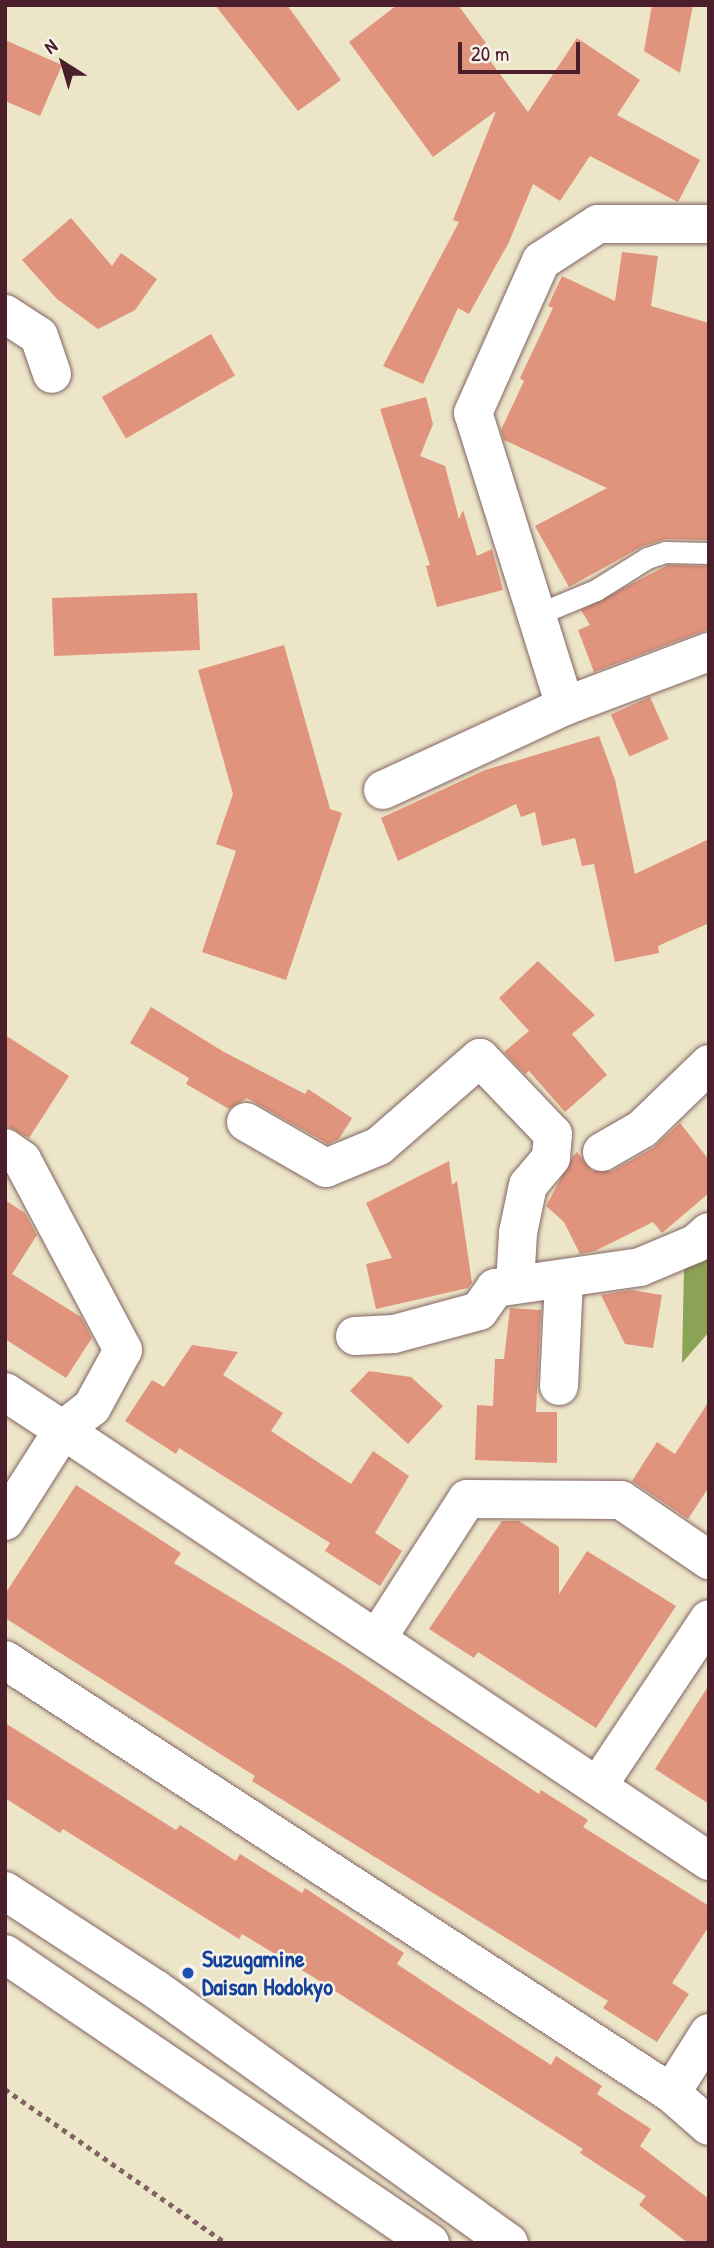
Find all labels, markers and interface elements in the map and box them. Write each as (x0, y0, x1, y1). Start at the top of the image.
north arrow (28, 28, 98, 98)
scale bar (462, 28, 584, 72)
text: N (38, 33, 62, 60)
text: 20 m (471, 39, 509, 68)
place label: Suzugamine Daisan Hodokyo (202, 1945, 333, 2001)
marker: Suzugamine Daisan Hodokyo (180, 1965, 196, 1981)

